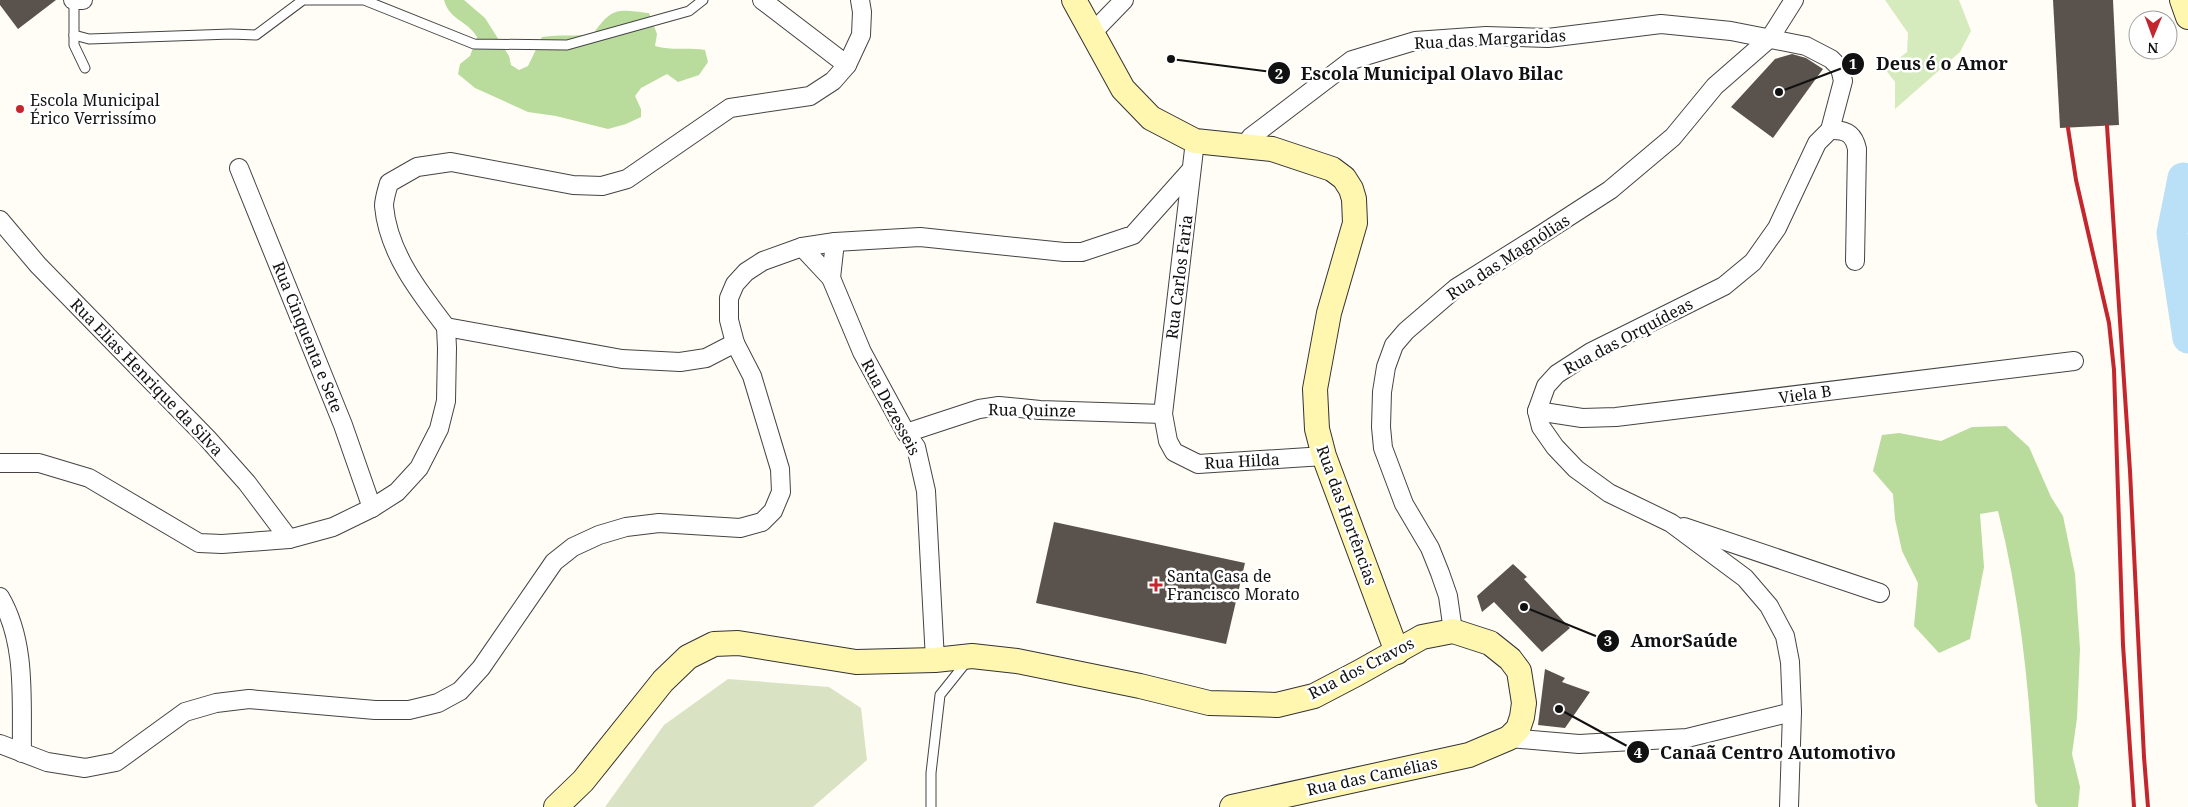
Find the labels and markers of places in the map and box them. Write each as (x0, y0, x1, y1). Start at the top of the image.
callout: Deus é o Amor (1841, 47, 2018, 80)
callout: Escola Municipal Olavo Bilac (1266, 57, 1574, 90)
place label: Escola Municipal Érico Verrissímo (30, 89, 160, 129)
marker: Escola Municipal Érico Verrissímo (14, 103, 26, 115)
place label: Santa Casa de Francisco Morato (1167, 565, 1300, 605)
marker: Santa Casa de Francisco Morato (1149, 578, 1163, 592)
callout: AmorSaúde (1596, 624, 1748, 657)
callout: Canaã Centro Automotivo (1625, 736, 1906, 769)

